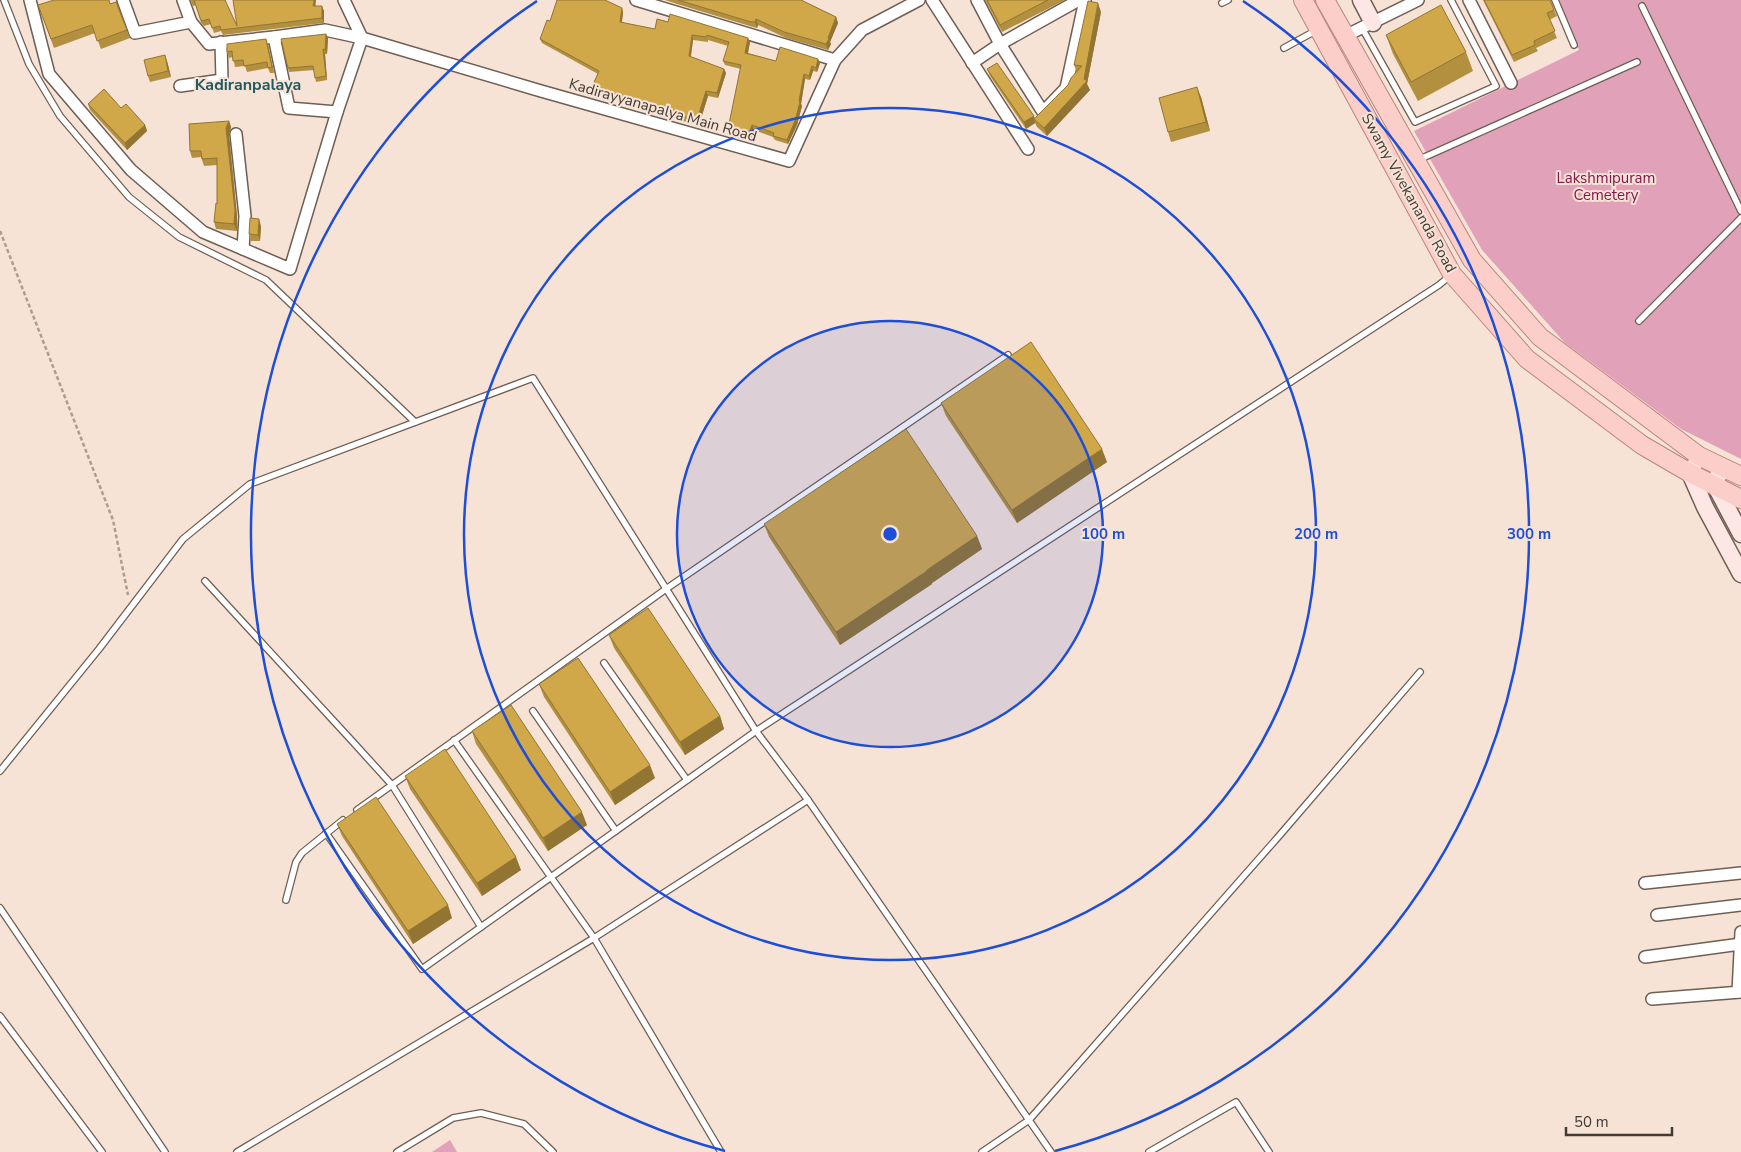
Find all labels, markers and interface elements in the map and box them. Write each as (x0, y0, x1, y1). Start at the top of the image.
district label: Kadiranpalaya (195, 74, 301, 96)
street label: Kadirayyanapalya Main Road (567, 74, 759, 146)
street label: Swamy Vivekananda Road (1357, 110, 1461, 276)
park label: Lakshmipuram Cemetery (1557, 168, 1655, 205)
text: 100 m (1081, 524, 1125, 544)
text: 200 m (1294, 524, 1338, 544)
text: 300 m (1507, 524, 1551, 544)
centre of rings (881, 525, 899, 543)
scale bar (1566, 1104, 1672, 1136)
text: 50 m (1574, 1112, 1609, 1132)

